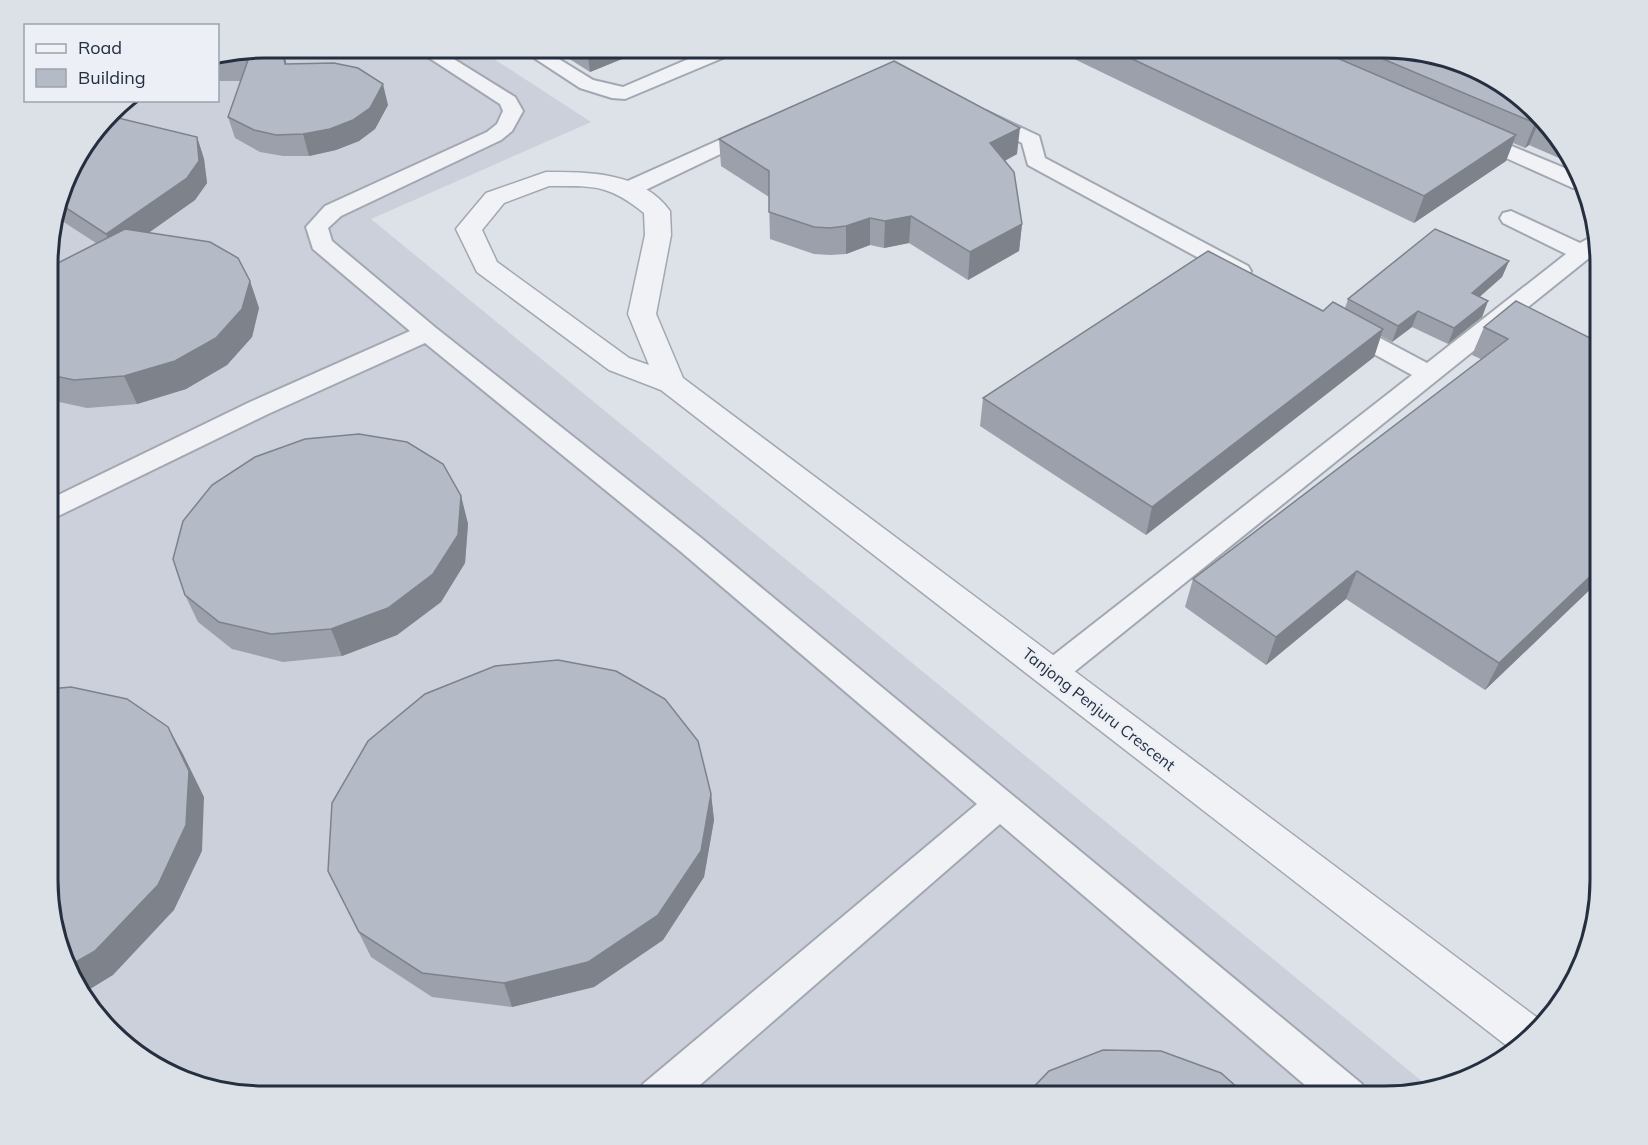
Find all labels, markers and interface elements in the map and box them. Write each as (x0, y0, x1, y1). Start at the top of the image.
legend (24, 24, 219, 102)
text: Road (78, 36, 122, 59)
text: Building (78, 66, 146, 89)
street label: Tanjong Penjuru Crescent (1018, 643, 1180, 775)

